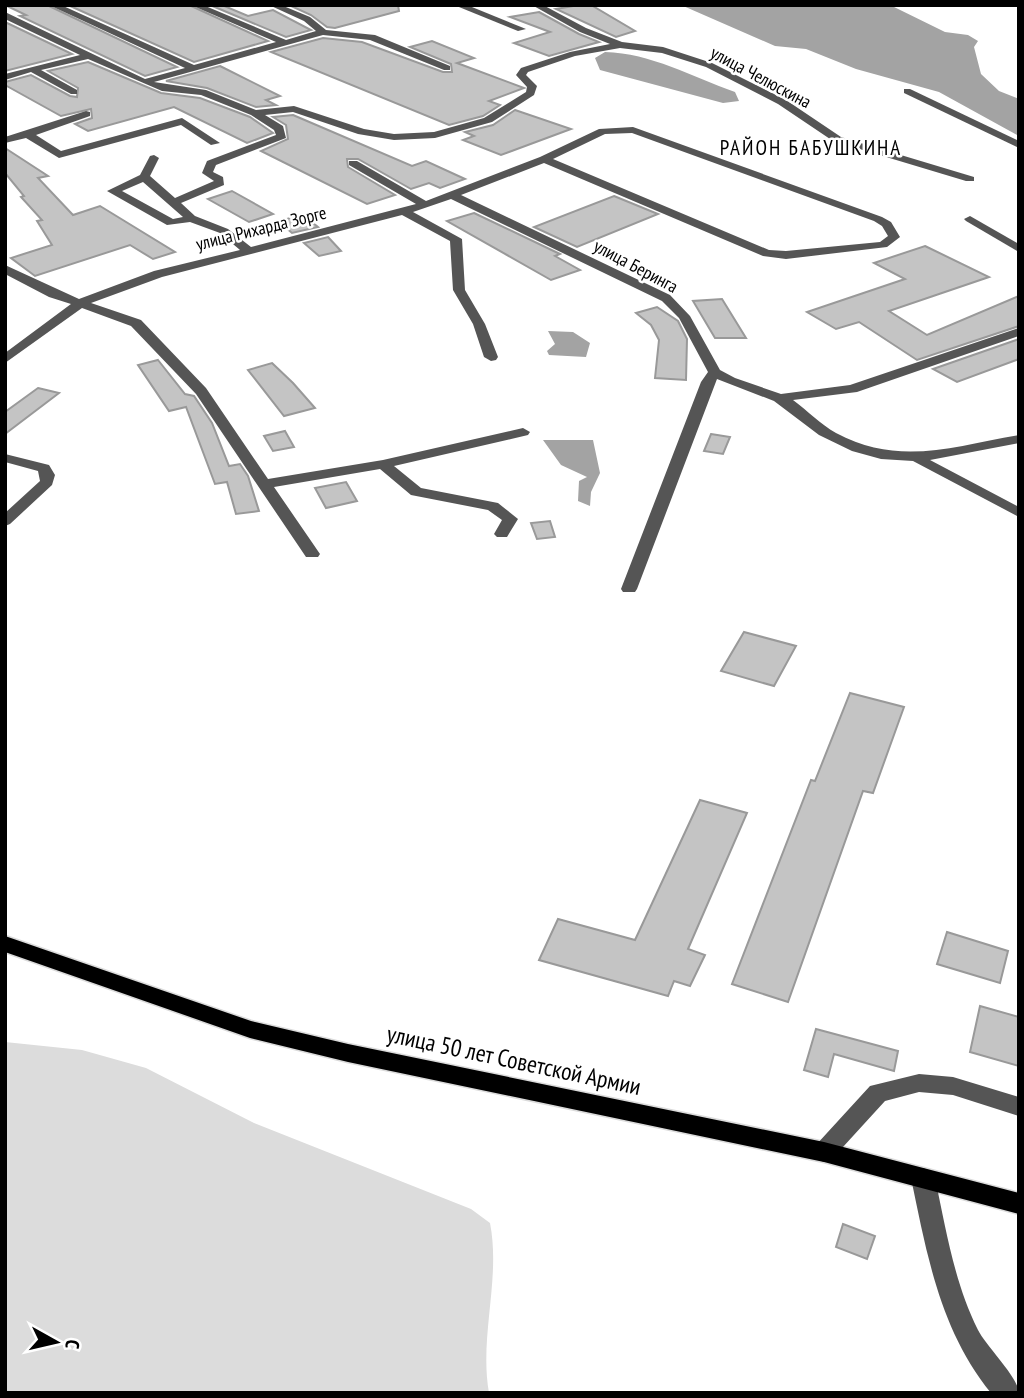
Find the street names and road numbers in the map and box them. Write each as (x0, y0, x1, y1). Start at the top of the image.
street label: улица Челюскина (707, 41, 815, 113)
street label: улица Рихарда Зорге (193, 201, 329, 255)
street label: улица Беринга (590, 234, 682, 298)
street label: улица 50 лет Советской Армии (384, 1018, 644, 1102)

